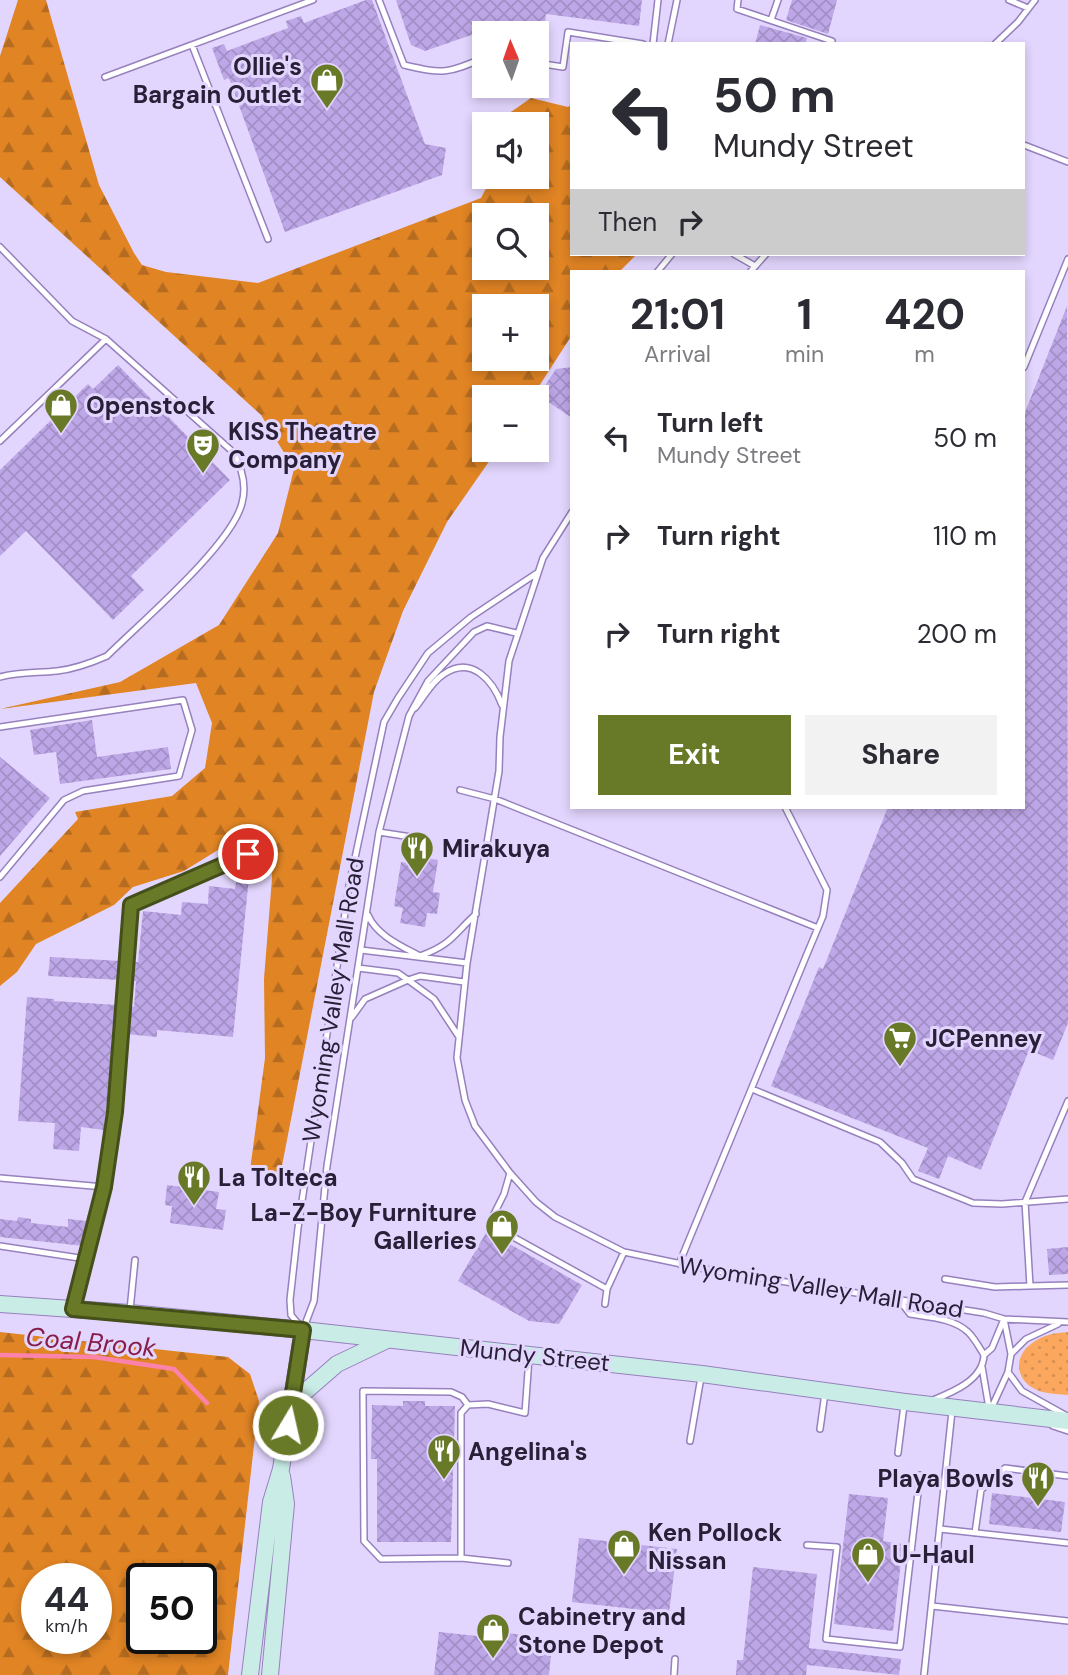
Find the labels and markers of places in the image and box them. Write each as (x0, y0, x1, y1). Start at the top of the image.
place label: Ollie's Bargain Outlet (133, 51, 302, 110)
shop icon: Ollie's Bargain Outlet (308, 61, 346, 110)
shop icon: Openstock (42, 386, 80, 435)
place label: Openstock (86, 390, 215, 421)
place label: KISS Theatre Company (228, 416, 377, 475)
theatre icon: KISS Theatre Company (184, 426, 222, 475)
pin (218, 824, 278, 884)
restaurant icon: Mirakuya (398, 829, 436, 878)
place label: Mirakuya (442, 833, 550, 864)
supermarket icon: JCPenney (881, 1019, 919, 1068)
place label: JCPenney (925, 1023, 1043, 1054)
restaurant icon: La Tolteca (175, 1158, 213, 1207)
place label: La Tolteca (218, 1162, 337, 1193)
place label: La-Z-Boy Furniture Galleries (250, 1197, 477, 1256)
shop icon: La-Z-Boy Furniture Galleries (483, 1207, 521, 1256)
restaurant icon: Angelina's (425, 1432, 463, 1481)
place label: Angelina's (468, 1436, 587, 1467)
restaurant icon: Playa Bowls (1019, 1459, 1057, 1508)
place label: Playa Bowls (878, 1463, 1014, 1494)
place label: Ken Pollock Nissan (648, 1517, 782, 1576)
shop icon: Ken Pollock Nissan (605, 1527, 643, 1576)
shop icon: U-Haul (849, 1535, 887, 1584)
place label: U-Haul (892, 1539, 975, 1570)
place label: Cabinetry and Stone Depot (518, 1601, 686, 1660)
shop icon: Cabinetry and Stone Depot (474, 1611, 512, 1660)

